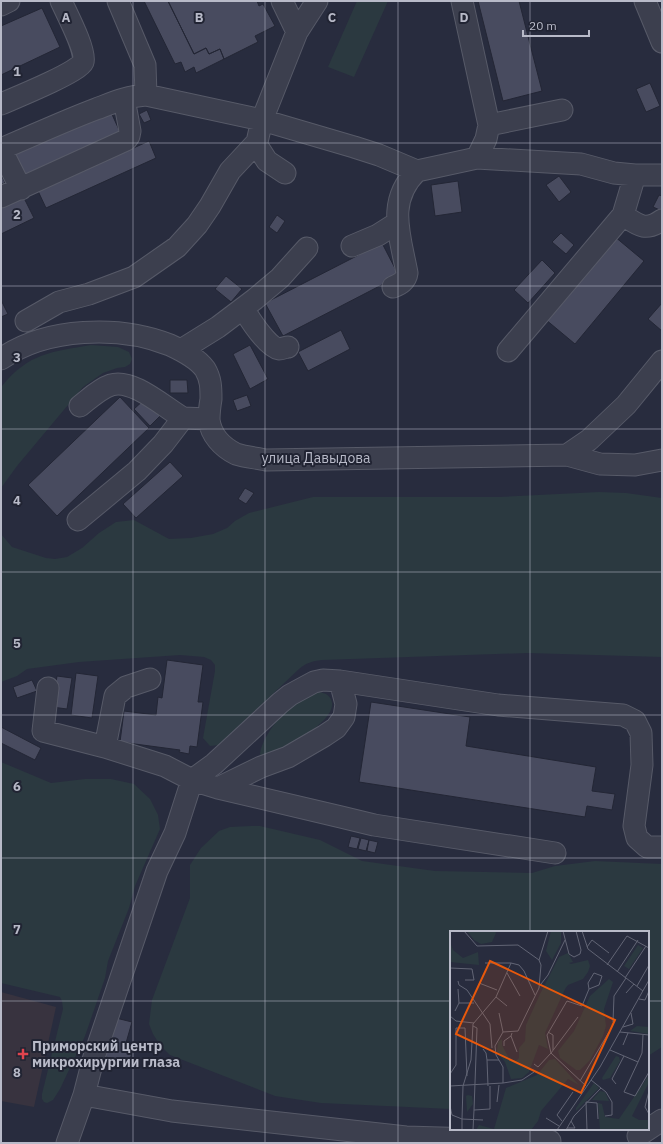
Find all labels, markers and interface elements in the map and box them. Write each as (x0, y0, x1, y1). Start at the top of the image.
text: A (62, 9, 71, 26)
text: B (195, 9, 204, 26)
text: C (328, 9, 337, 26)
text: D (459, 9, 469, 26)
scale bar (523, 12, 589, 38)
text: 20 m (529, 18, 557, 33)
text: 1 (13, 63, 21, 80)
text: 2 (13, 206, 21, 223)
text: 3 (13, 349, 21, 366)
street label: улица Давыдова (261, 449, 371, 467)
text: 4 (13, 492, 21, 509)
text: 5 (13, 635, 21, 652)
text: 6 (13, 778, 21, 795)
text: 7 (13, 921, 21, 938)
inset map (450, 931, 649, 1130)
place label: Приморский центр микрохирургии глаза (32, 1037, 180, 1071)
marker: Приморский центр микрохирургии глаза (17, 1048, 29, 1060)
text: 8 (13, 1064, 21, 1081)

